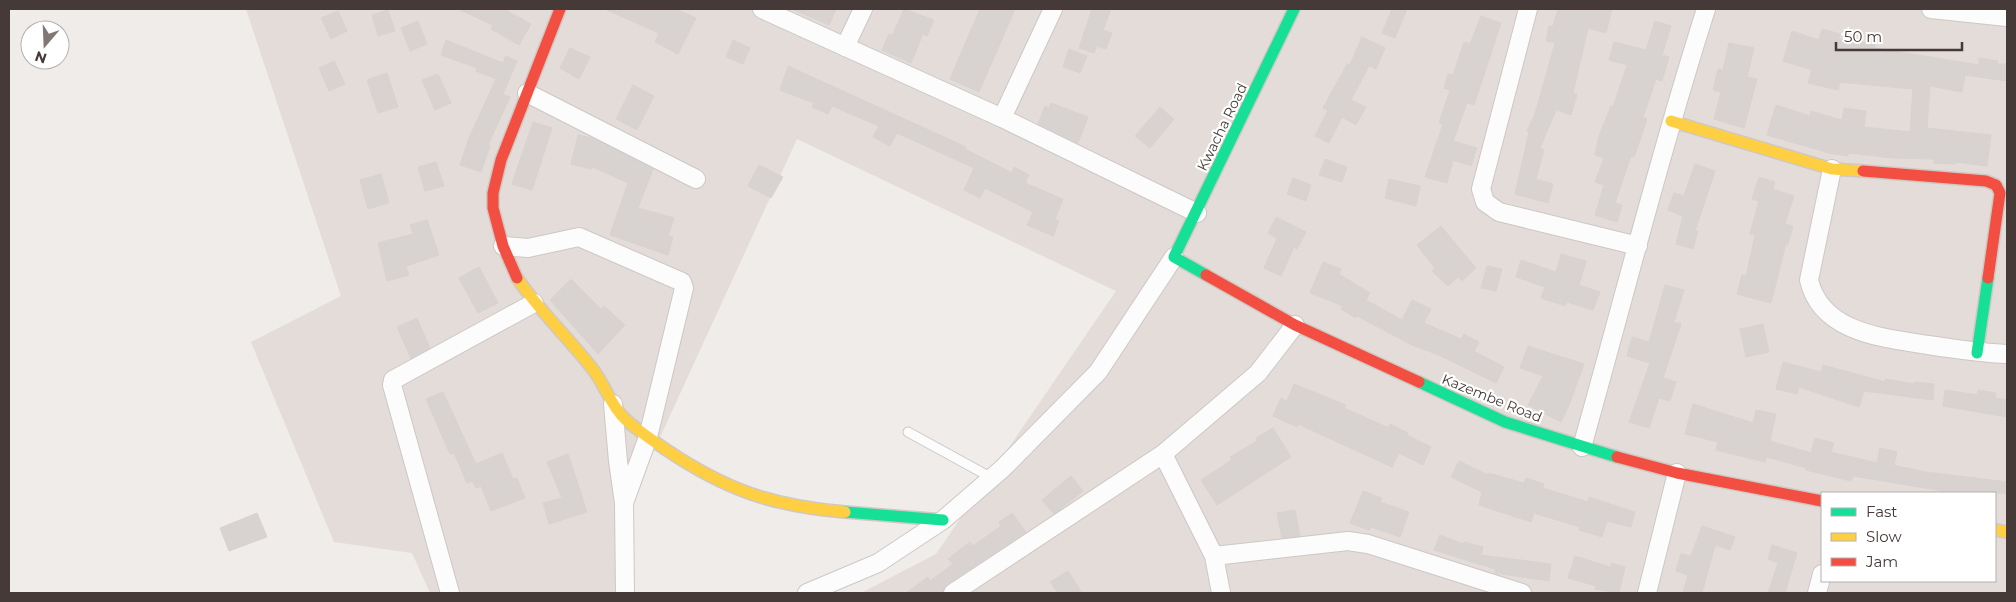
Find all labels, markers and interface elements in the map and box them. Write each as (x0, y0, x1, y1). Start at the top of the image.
north arrow (20, 20, 70, 70)
scale bar (1836, 20, 1962, 52)
text: 50 m (1844, 27, 1882, 46)
text: N (32, 47, 49, 68)
street label: Kwacha Road (1193, 80, 1251, 174)
street label: Kazembe Road (1439, 370, 1545, 426)
legend (1821, 492, 1996, 582)
text: Fast (1866, 502, 1897, 521)
text: Slow (1866, 527, 1902, 546)
text: Jam (1865, 552, 1898, 571)

